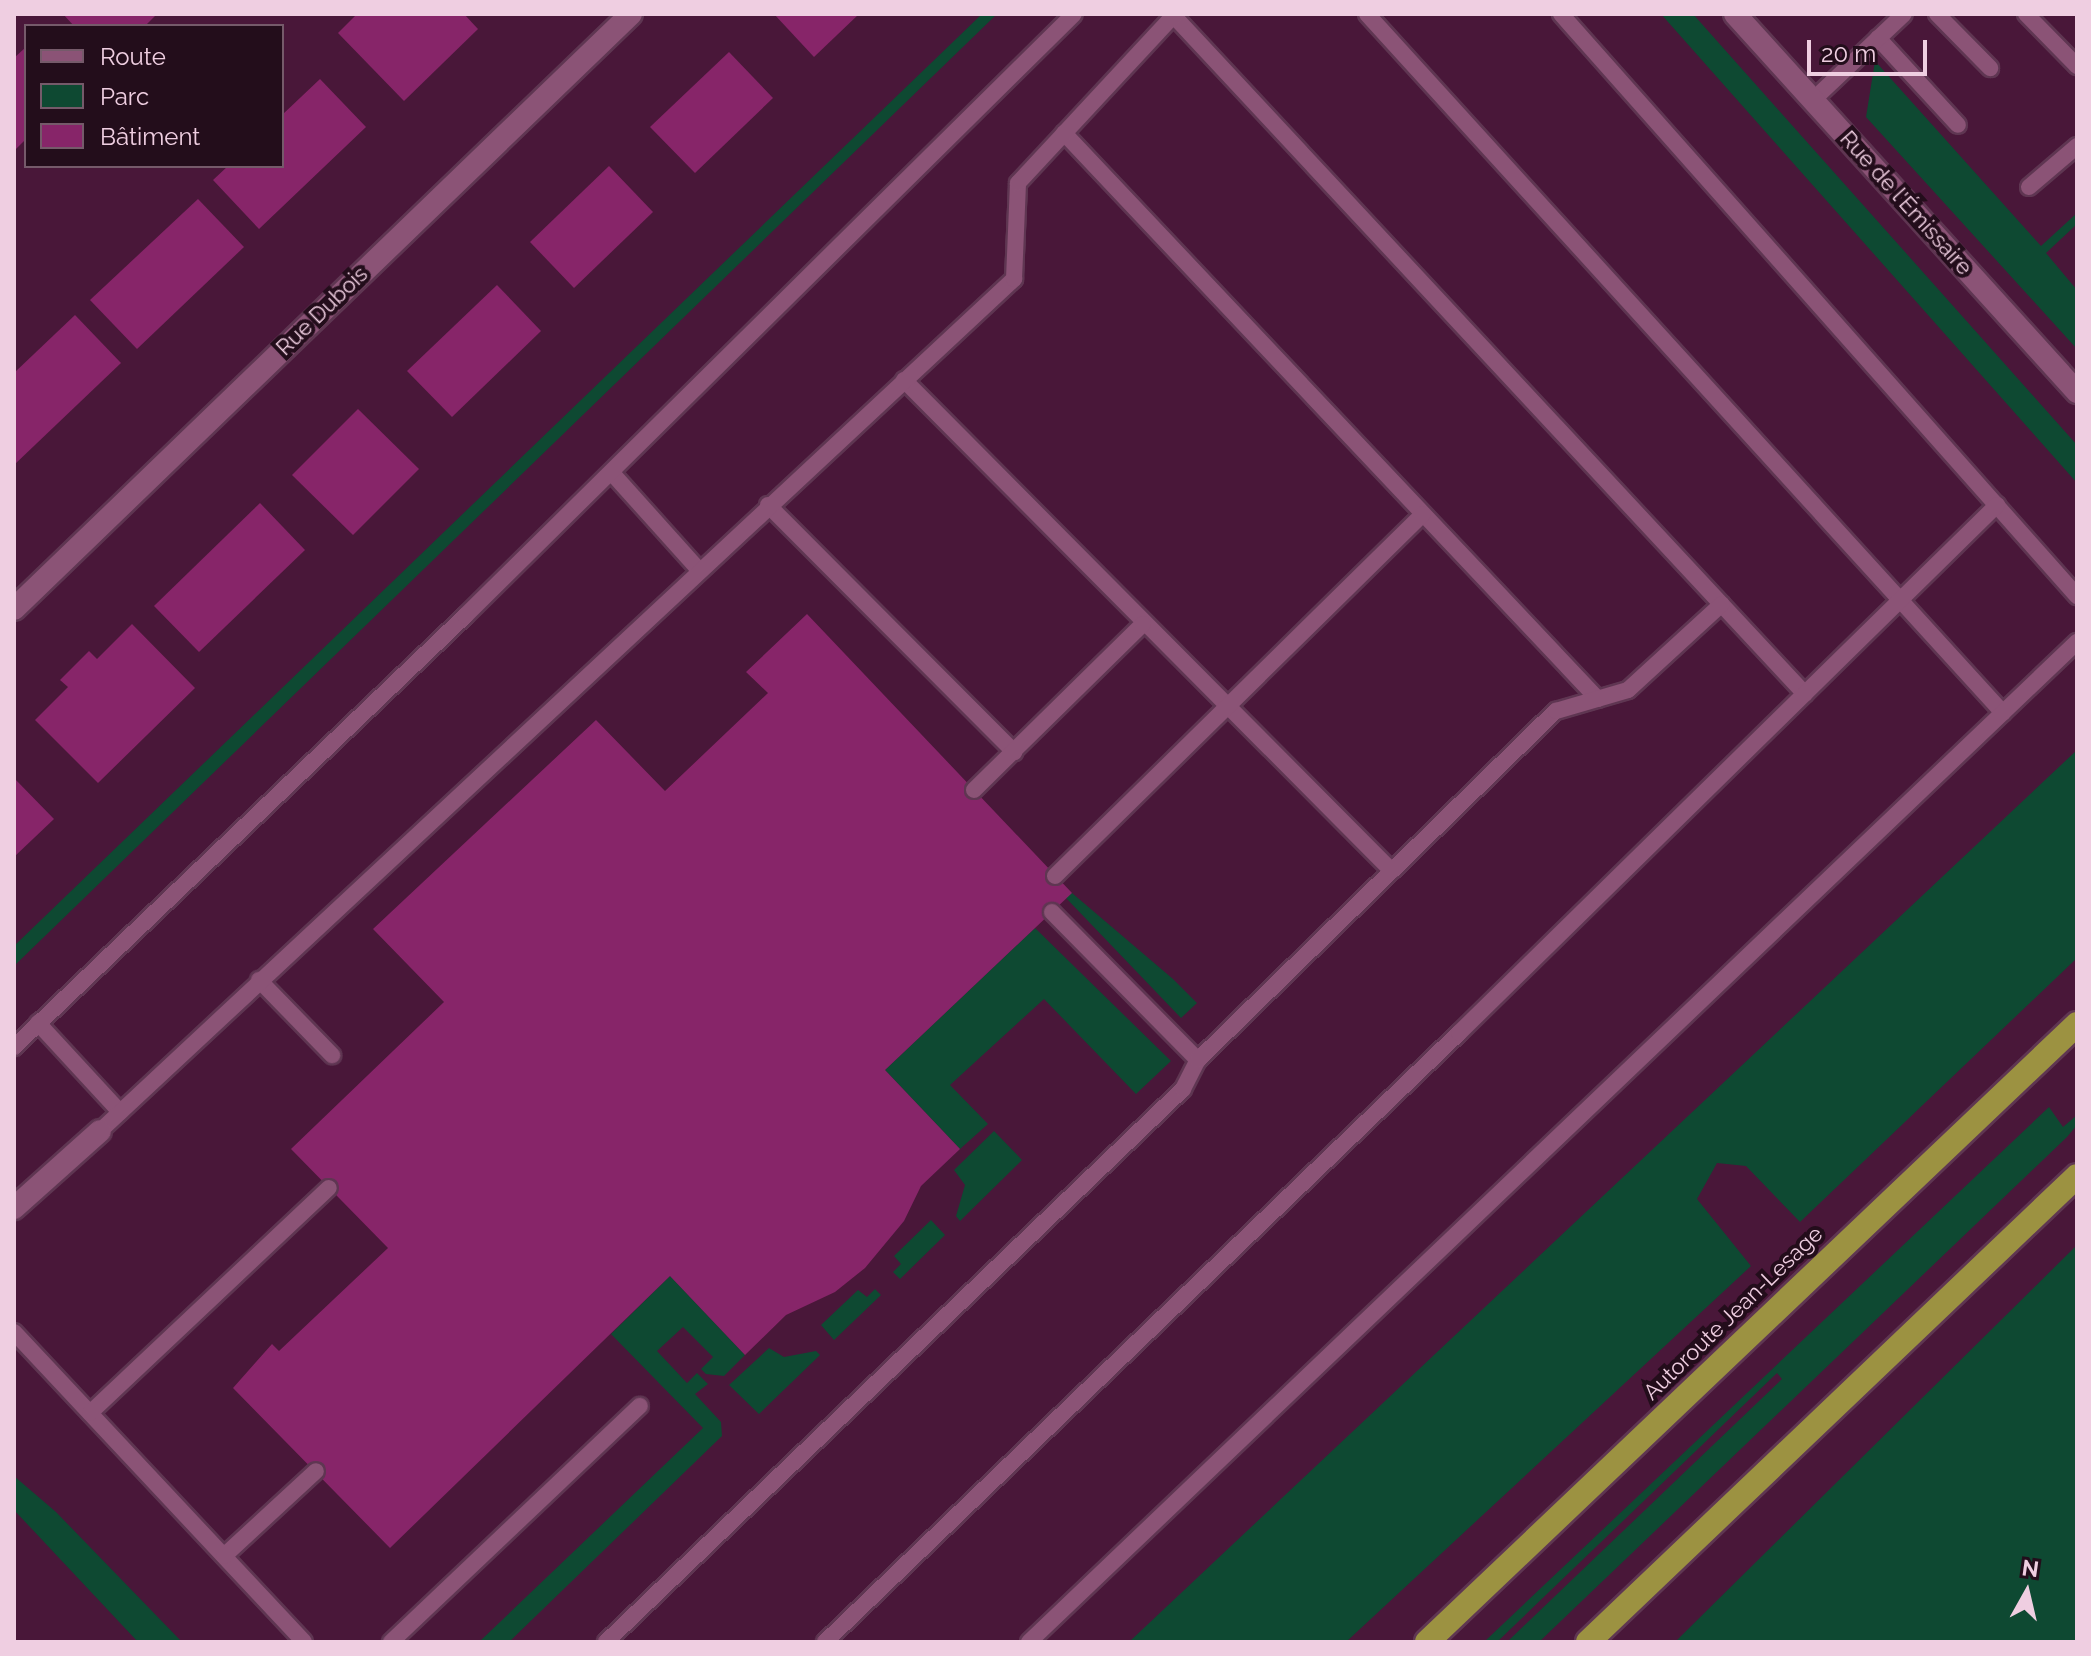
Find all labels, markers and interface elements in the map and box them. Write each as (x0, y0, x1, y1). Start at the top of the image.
legend (24, 24, 284, 168)
scale bar (1811, 24, 1931, 74)
text: 20 m (1821, 39, 1876, 68)
text: Route (100, 42, 166, 71)
text: Parc (100, 82, 149, 111)
text: Bâtiment (100, 122, 200, 151)
street label: Rue de l'Émissaire (1834, 126, 1978, 280)
street label: Rue Dubois (271, 261, 373, 361)
street label: Autoroute Jean-Lesage (1638, 1220, 1828, 1406)
north arrow (1987, 1552, 2067, 1632)
text: N (2020, 1554, 2040, 1582)

